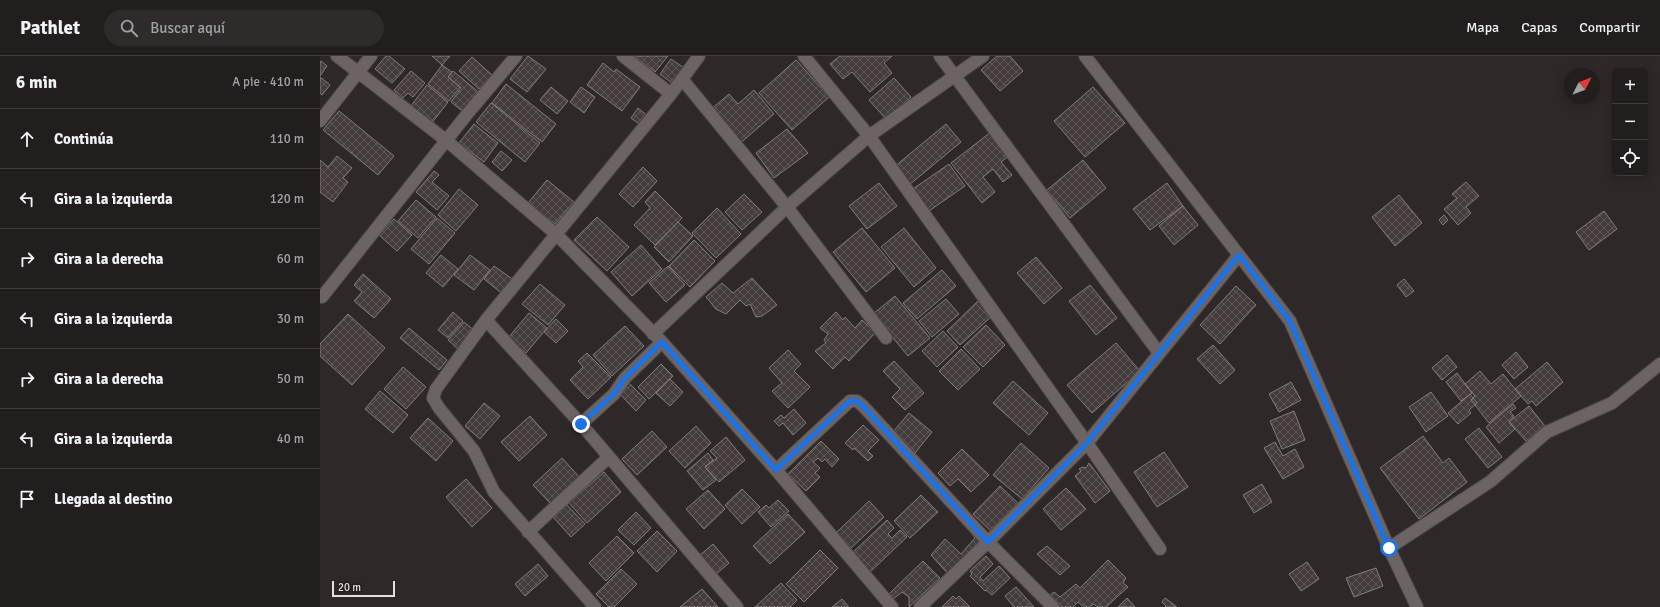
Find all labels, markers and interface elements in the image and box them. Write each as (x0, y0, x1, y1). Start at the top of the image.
search box (104, 10, 384, 46)
text: Pathlet (20, 16, 80, 40)
icon: search (118, 17, 140, 39)
text: Buscar aquí (150, 19, 225, 37)
text: Mapa (1466, 19, 1499, 36)
text: Capas (1521, 19, 1557, 36)
text: Compartir (1579, 19, 1640, 36)
north arrow (1564, 68, 1600, 104)
map controls (1612, 68, 1648, 176)
button: + (1612, 68, 1648, 104)
text: 6 min (16, 72, 57, 93)
text: A pie · 410 m (232, 74, 304, 90)
button: − (1612, 104, 1648, 140)
icon: ahead (16, 128, 38, 150)
text: Continúa (54, 130, 113, 148)
text: 110 m (270, 131, 304, 147)
button: locate (1612, 140, 1648, 176)
icon: left (16, 188, 38, 210)
text: Gira a la izquierda (54, 190, 173, 208)
text: 120 m (270, 191, 304, 207)
icon: right (16, 248, 38, 270)
text: Gira a la derecha (54, 250, 164, 268)
text: 60 m (277, 251, 304, 267)
icon: left (16, 308, 38, 330)
text: Gira a la izquierda (54, 310, 173, 328)
text: 30 m (277, 311, 304, 327)
icon: right (16, 368, 38, 390)
text: Gira a la derecha (54, 370, 164, 388)
text: 50 m (277, 371, 304, 387)
route end (572, 415, 590, 433)
icon: left (16, 428, 38, 450)
text: Gira a la izquierda (54, 430, 173, 448)
text: 40 m (277, 431, 304, 447)
icon: arrive (16, 488, 38, 510)
text: Llegada al destino (54, 490, 173, 508)
route start (1380, 539, 1398, 557)
scale bar (332, 579, 395, 598)
text: 20 m (338, 581, 361, 594)

